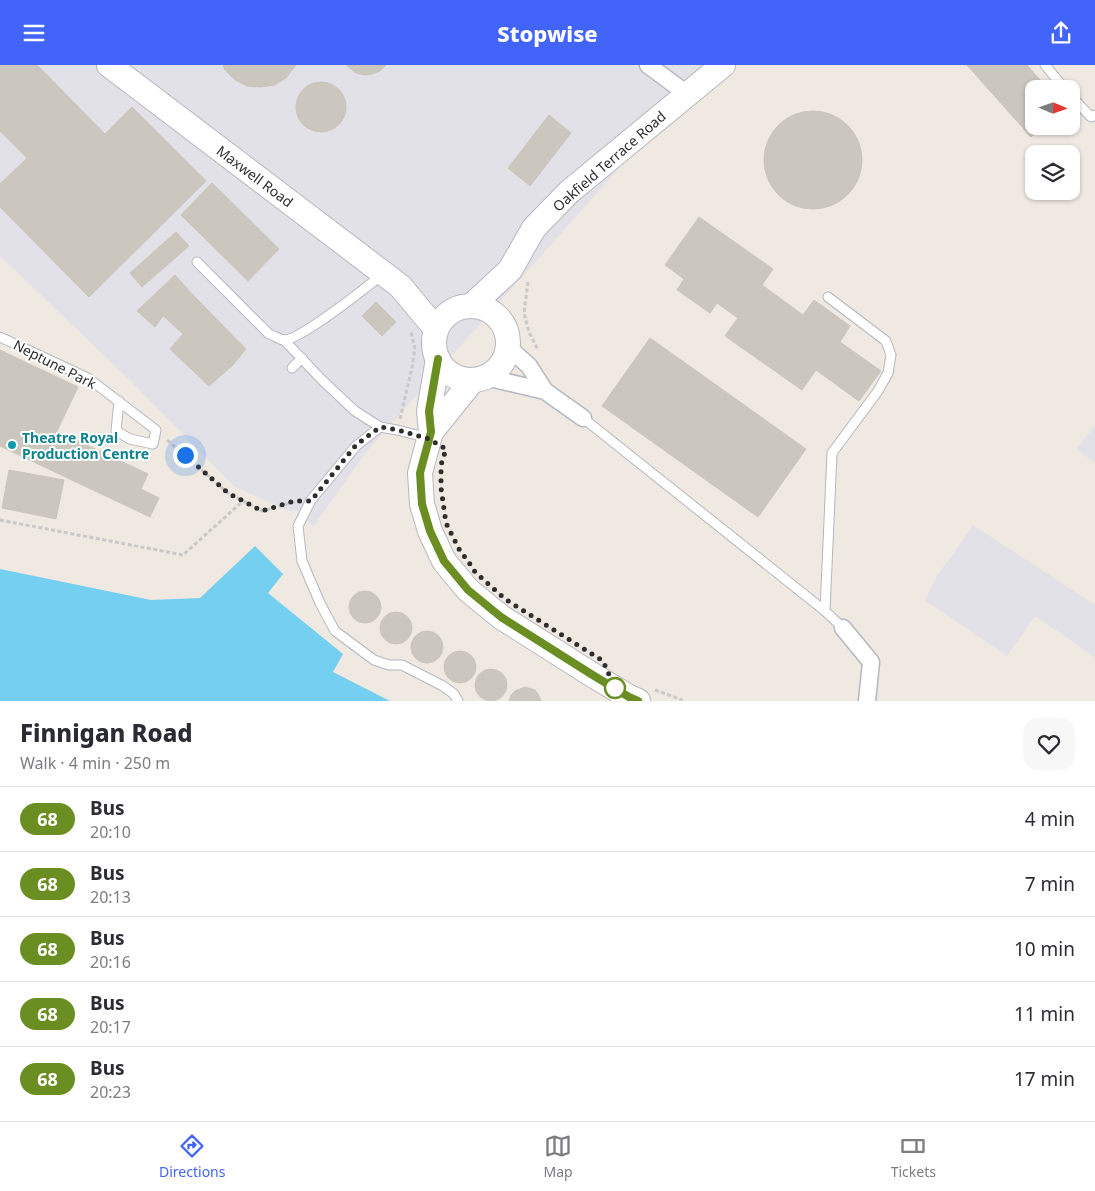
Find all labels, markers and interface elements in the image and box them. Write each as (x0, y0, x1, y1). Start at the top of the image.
text: Stopwise (497, 18, 598, 48)
icon: menu (20, 19, 48, 47)
icon: share (1047, 19, 1075, 47)
north arrow (1025, 80, 1080, 135)
map controls (1025, 80, 1080, 200)
street label: Oakfield Terrace Road (548, 107, 670, 215)
street label: Maxwell Road (213, 141, 297, 211)
button: layers (1025, 145, 1080, 200)
street label: Neptune Park (10, 335, 100, 393)
place label: Theatre Royal Production Centre (22, 428, 149, 463)
marker: Theatre Royal Production Centre (6, 439, 18, 451)
your location (173, 443, 198, 468)
unlabelled marker (604, 677, 626, 699)
text: Finnigan Road (20, 716, 193, 749)
button: heart (1023, 718, 1075, 770)
text: Walk · 4 min · 250 m (20, 752, 170, 774)
text: Bus (90, 795, 125, 821)
text: 4 min (1025, 806, 1075, 832)
text: 68 (37, 807, 58, 831)
text: 20:10 (90, 821, 131, 843)
text: Bus (90, 860, 125, 886)
text: 7 min (1025, 871, 1075, 897)
text: 68 (37, 872, 58, 896)
text: 20:13 (90, 886, 131, 908)
text: Bus (90, 925, 125, 951)
text: 10 min (1014, 936, 1075, 962)
text: 68 (37, 937, 58, 961)
text: 20:16 (90, 951, 131, 973)
text: Bus (90, 990, 125, 1016)
text: 11 min (1014, 1001, 1075, 1027)
text: 68 (37, 1002, 58, 1026)
text: 20:17 (90, 1016, 131, 1038)
text: Bus (90, 1055, 125, 1081)
text: 17 min (1014, 1066, 1075, 1092)
text: 68 (37, 1067, 58, 1091)
text: 20:23 (90, 1081, 131, 1103)
tab: Directions (159, 1132, 225, 1181)
tab: Map (544, 1132, 573, 1181)
tab: Tickets (891, 1132, 936, 1181)

